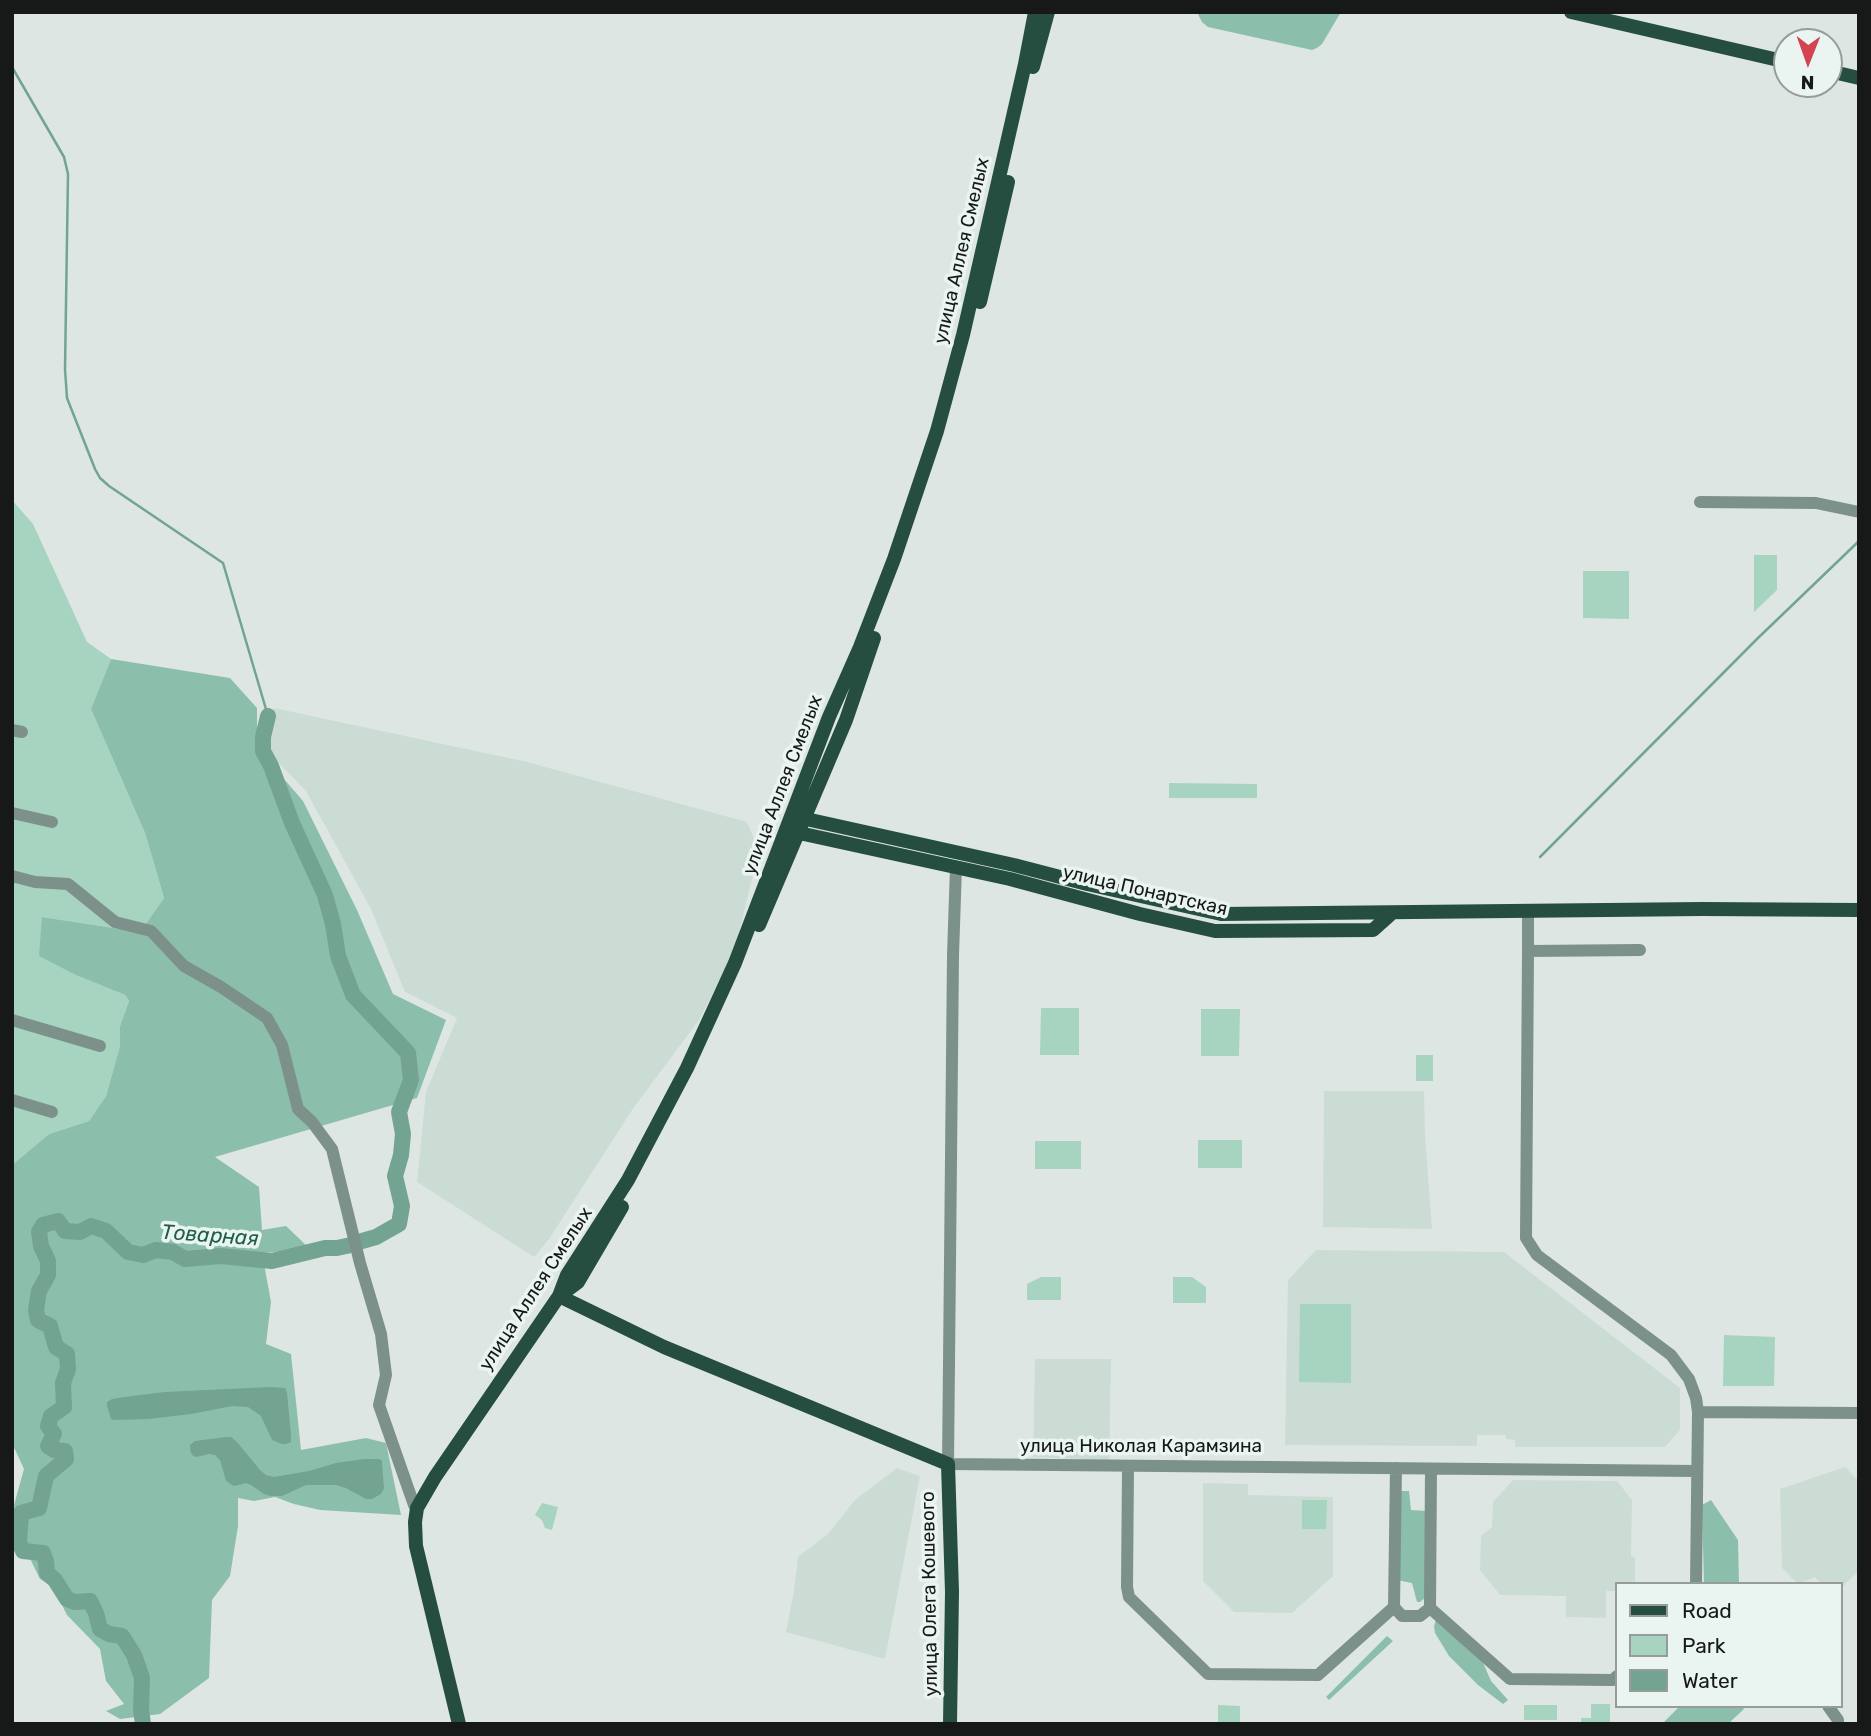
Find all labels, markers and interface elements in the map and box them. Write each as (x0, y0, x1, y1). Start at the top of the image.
north arrow (1773, 28, 1843, 98)
text: N (1801, 71, 1815, 94)
street label: улица Аллея Смелых (929, 156, 995, 346)
street label: улица Аллея Смелых (738, 692, 828, 878)
street label: улица Понартская (1060, 861, 1230, 921)
street label: улица Аллея Смелых (475, 1203, 597, 1375)
water label: Товарная (161, 1220, 259, 1252)
street label: улица Николая Карамзина (1020, 1436, 1262, 1458)
street label: улица Олега Кошевого (917, 1491, 943, 1697)
legend (1616, 1582, 1843, 1708)
text: Road (1682, 1598, 1732, 1623)
text: Park (1682, 1633, 1726, 1658)
text: Water (1682, 1668, 1738, 1693)

